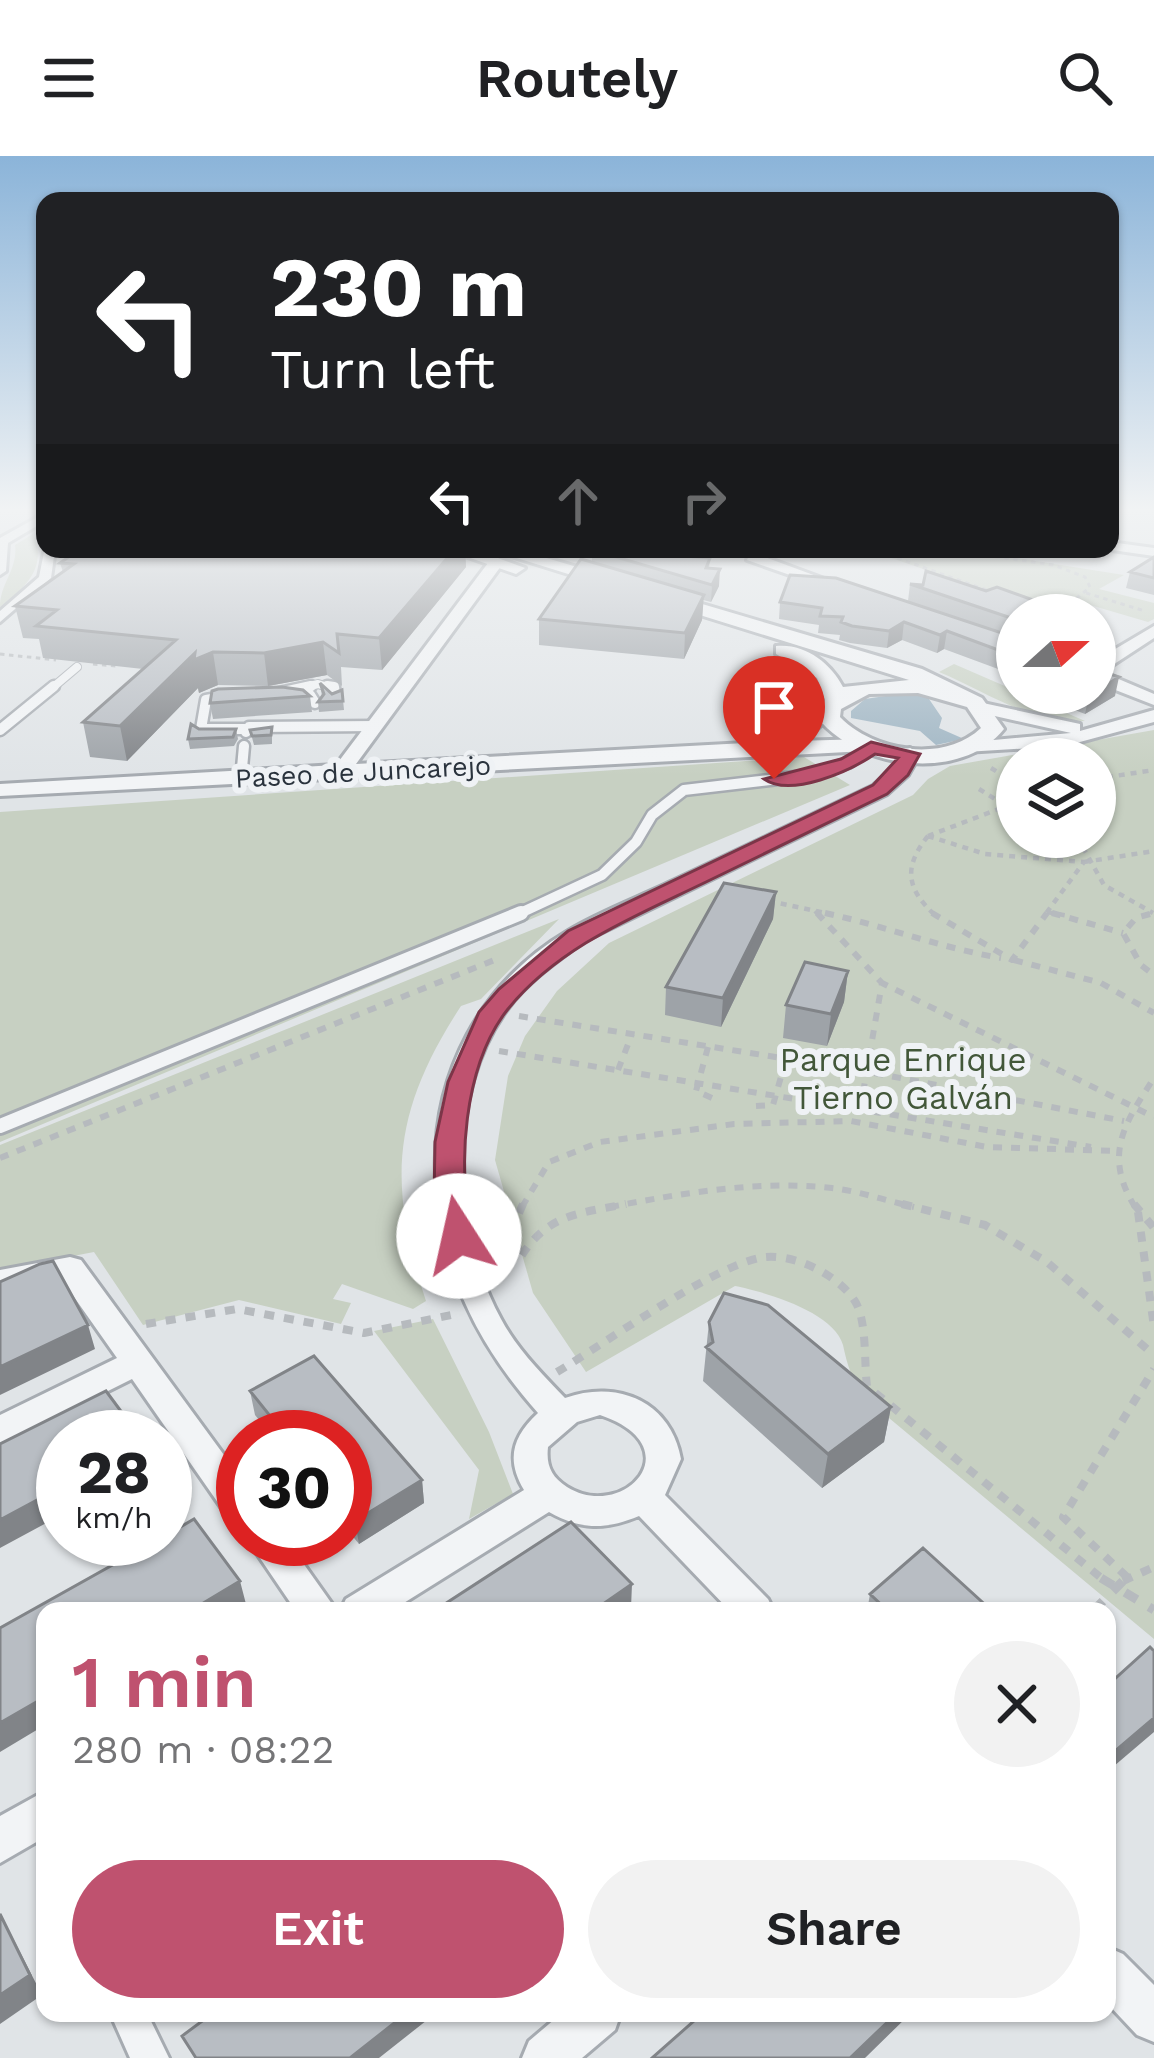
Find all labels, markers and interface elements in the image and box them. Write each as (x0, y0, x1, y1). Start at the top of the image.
icon: menu (36, 45, 102, 111)
icon: search (1052, 45, 1118, 111)
text: Routely (476, 47, 678, 110)
text: 230 m (270, 238, 527, 336)
icon: left (72, 240, 228, 396)
text: Turn left (270, 338, 495, 401)
icon: left (419, 468, 485, 534)
icon: ahead (545, 468, 611, 534)
icon: right (671, 468, 737, 534)
north arrow (996, 594, 1116, 714)
map controls (996, 594, 1116, 858)
pin (723, 656, 825, 779)
icon: arrive (741, 674, 807, 740)
button: layers (996, 738, 1116, 858)
street label: Paseo de Juncarejo (234, 749, 492, 795)
park label: Parque Enrique Tierno Galván (780, 1040, 1026, 1117)
position arrow (396, 1173, 522, 1299)
speed limit sign: 30 (216, 1410, 372, 1566)
text: 28 (77, 1437, 151, 1508)
text: km/h (75, 1500, 153, 1535)
text: 1 min (72, 1640, 257, 1724)
button: close (954, 1641, 1080, 1767)
text: 280 m · 08:22 (72, 1727, 334, 1772)
button: Exit (72, 1860, 564, 1998)
button: Share (588, 1860, 1080, 1998)

